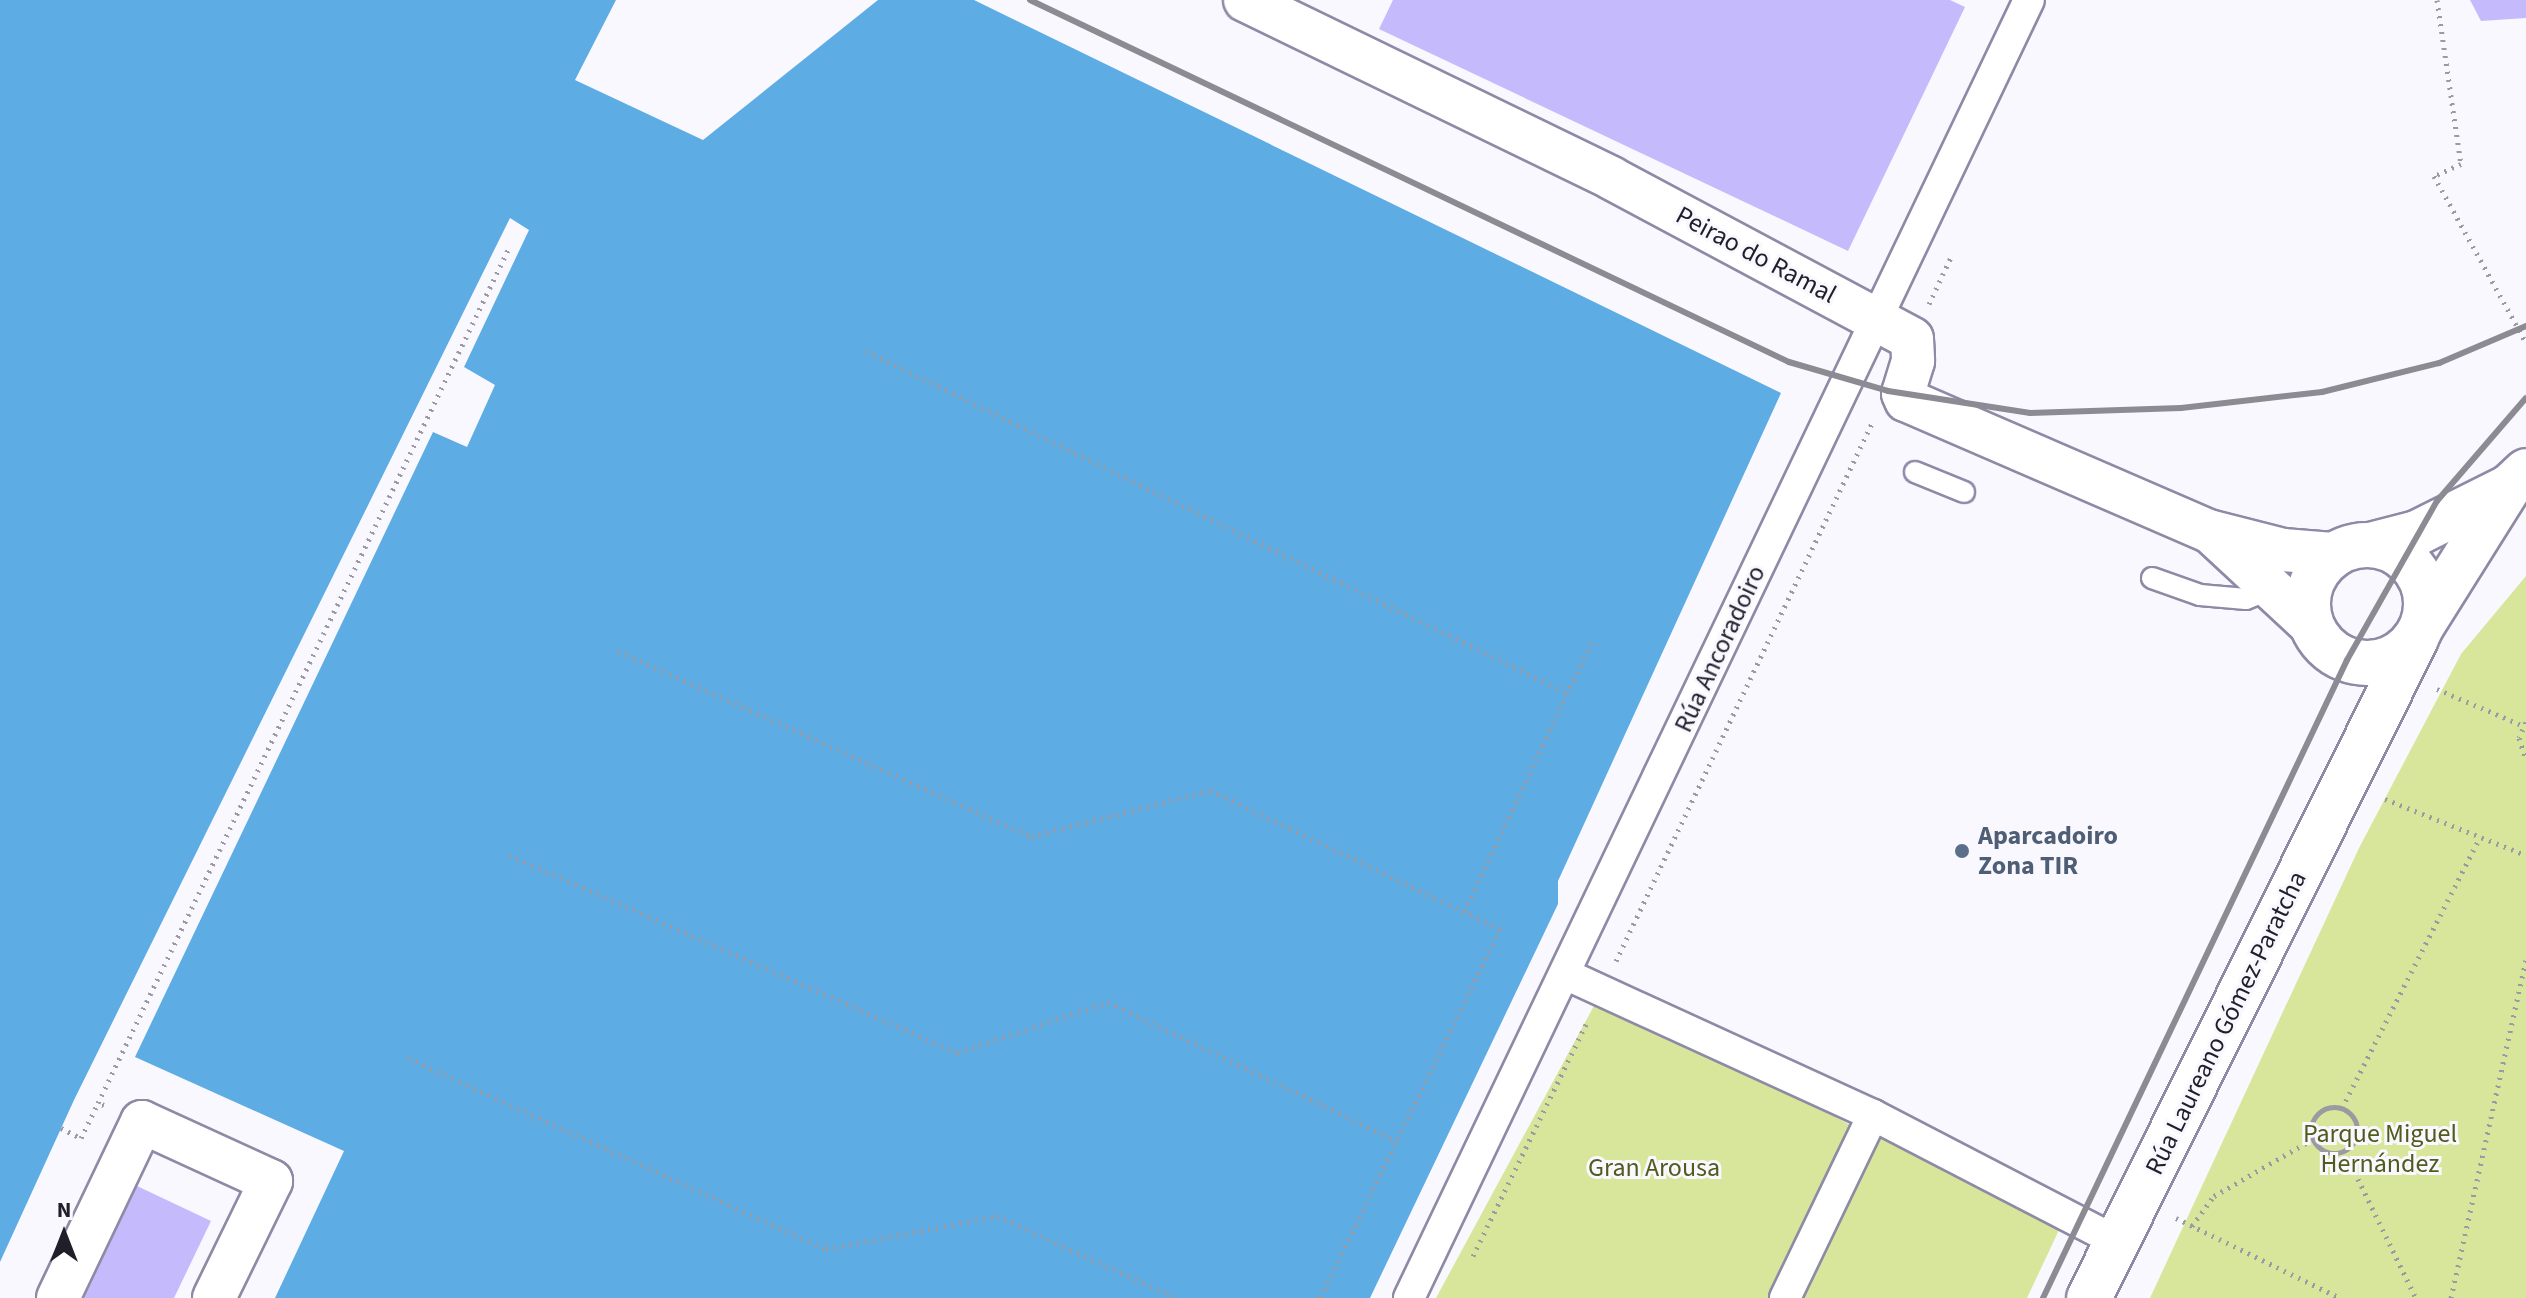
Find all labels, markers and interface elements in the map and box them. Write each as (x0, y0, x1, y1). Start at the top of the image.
street label: Peirao do Ramal (1671, 200, 1841, 310)
street label: Rúa Ancoradoiro (1668, 561, 1772, 737)
place label: Aparcadoiro Zona TIR (1978, 820, 2118, 882)
marker: Aparcadoiro Zona TIR (1953, 842, 1971, 860)
street label: Rúa Laureano Gómez-Paratcha (2139, 866, 2313, 1180)
park label: Parque Miguel Hernández (2303, 1118, 2457, 1180)
park label: Gran Arousa (1588, 1152, 1720, 1184)
north arrow (24, 1194, 104, 1274)
text: N (57, 1194, 71, 1226)

